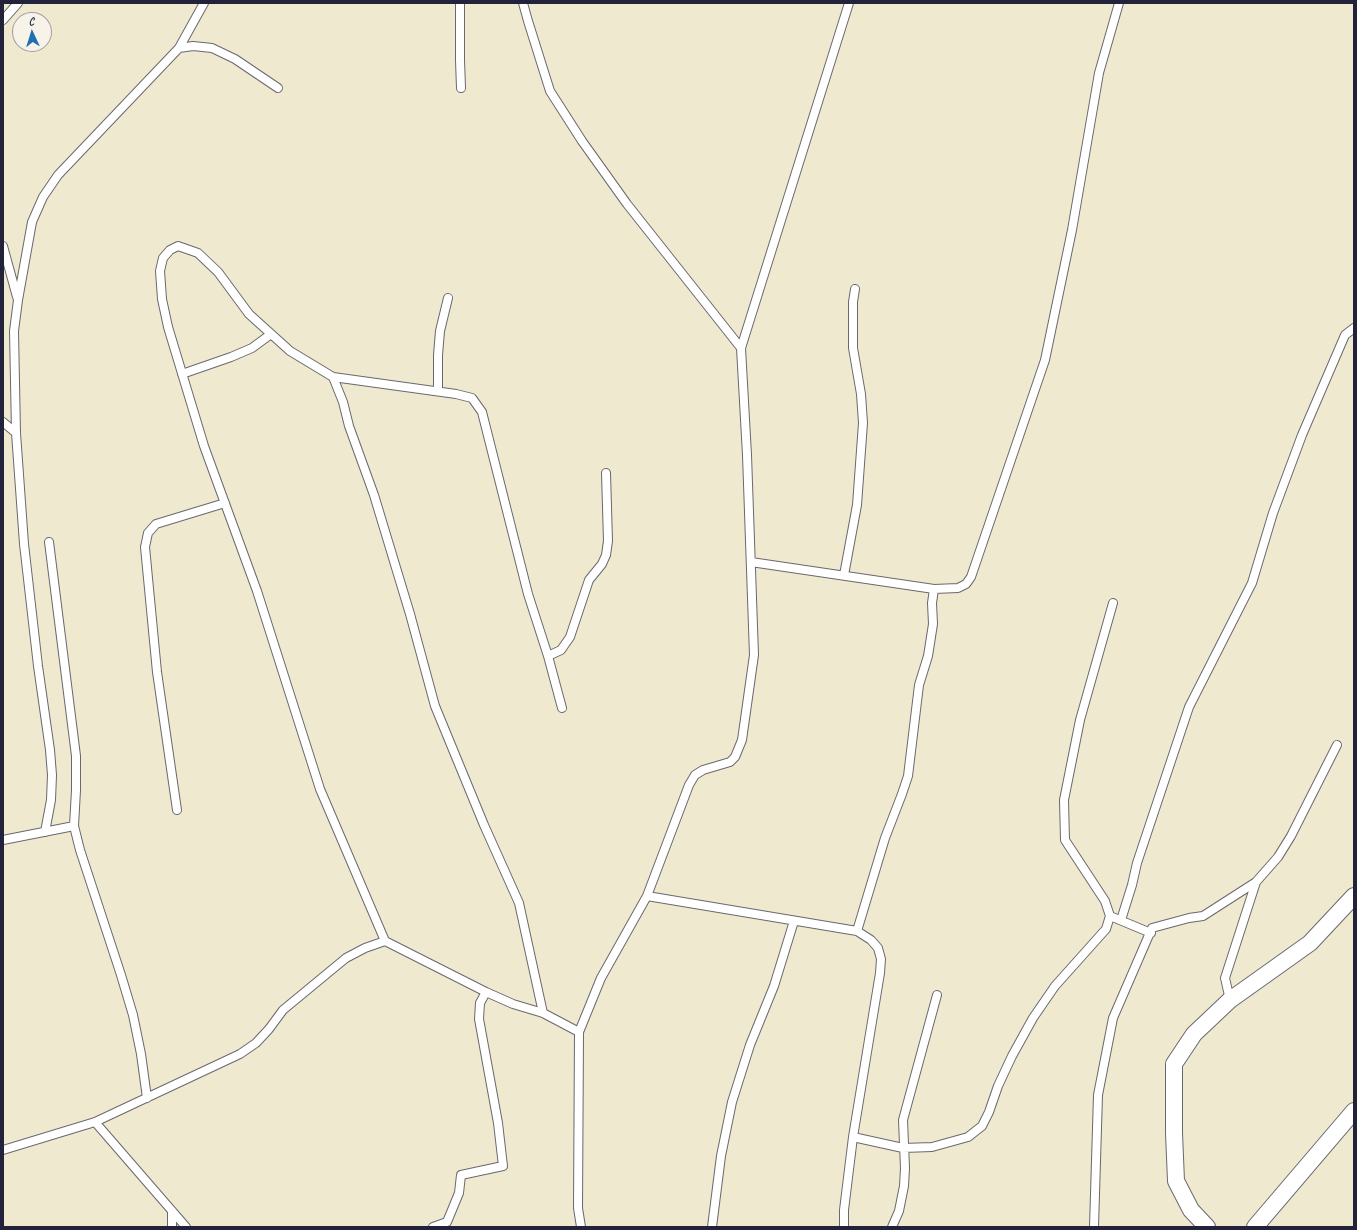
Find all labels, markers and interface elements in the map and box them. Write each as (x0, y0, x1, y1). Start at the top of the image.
north arrow (12, 12, 52, 52)
text: С (28, 14, 34, 28)

